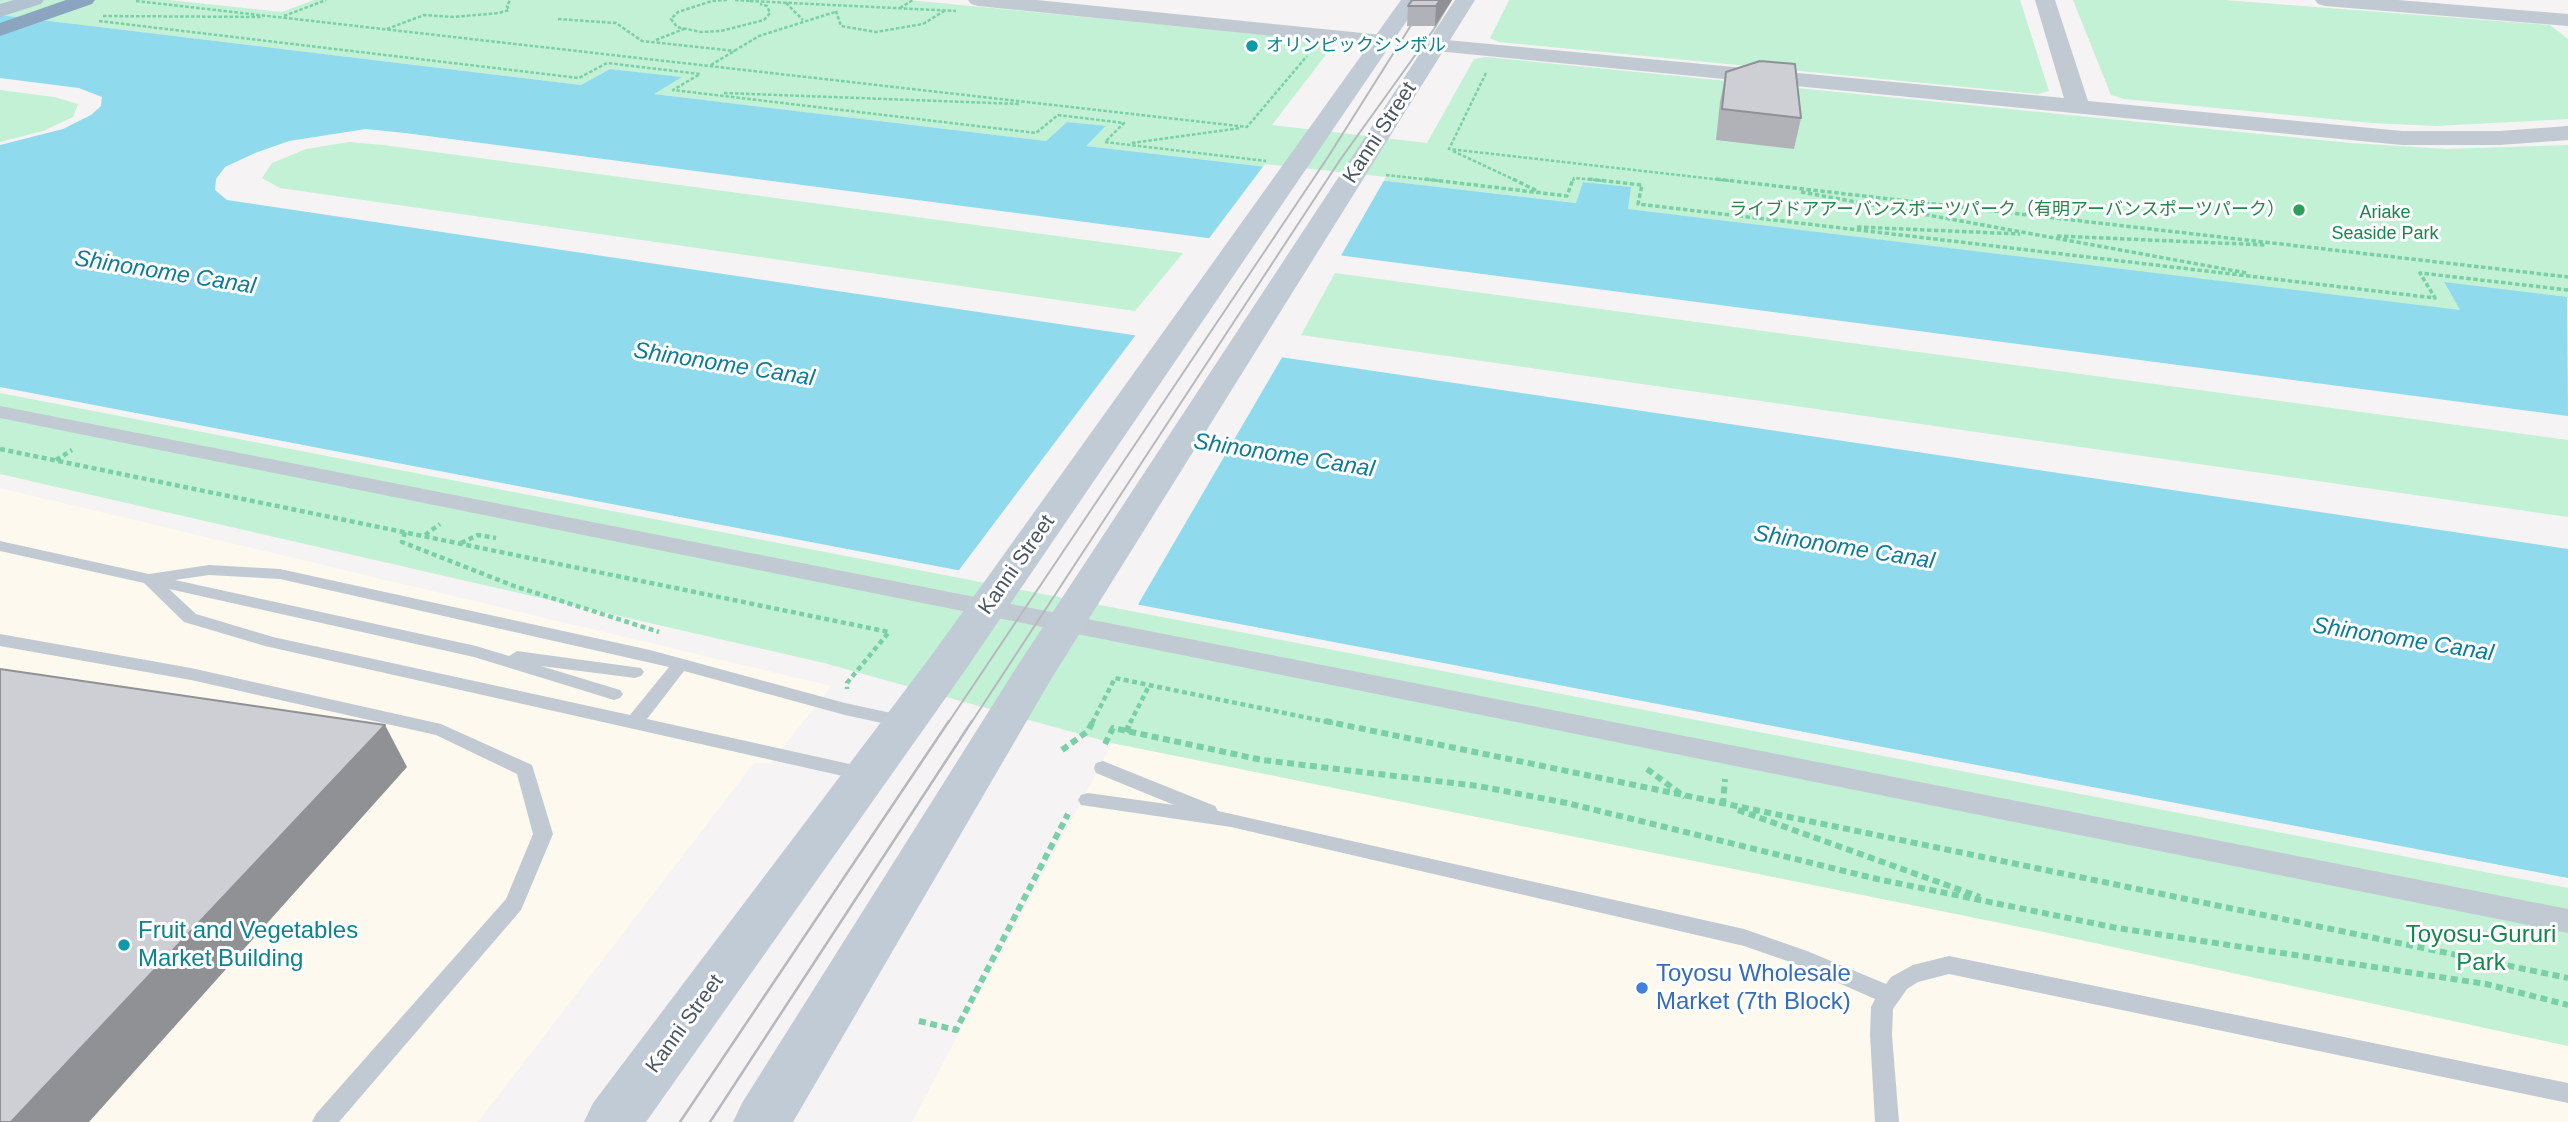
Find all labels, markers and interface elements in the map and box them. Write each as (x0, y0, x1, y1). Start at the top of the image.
place label: オリンピックシンボル (1266, 35, 1446, 57)
marker: オリンピックシンボル (1244, 38, 1260, 54)
street label: Kanni Street (1338, 78, 1422, 188)
place label: ライブドアアーバンスポーツパーク（有明アーバンスポーツパーク） (1729, 199, 2285, 221)
marker: ライブドアアーバンスポーツパーク（有明アーバンスポーツパーク） (2291, 202, 2307, 218)
park label: Ariake Seaside Park (2331, 202, 2439, 244)
water label: Shinonome Canal (73, 245, 257, 301)
water label: Shinonome Canal (632, 337, 816, 393)
water label: Shinonome Canal (1192, 428, 1376, 484)
street label: Kanni Street (974, 510, 1060, 620)
water label: Shinonome Canal (1752, 520, 1936, 576)
water label: Shinonome Canal (2311, 612, 2495, 668)
place label: Fruit and Vegetables Market Building (138, 917, 358, 973)
park label: Toyosu-Gururi Park (2406, 921, 2556, 977)
marker: Fruit and Vegetables Market Building (116, 937, 132, 953)
place label: Toyosu Wholesale Market (7th Block) (1656, 960, 1851, 1016)
street label: Kanni Street (641, 970, 729, 1078)
marker: Toyosu Wholesale Market (7th Block) (1634, 980, 1650, 996)

